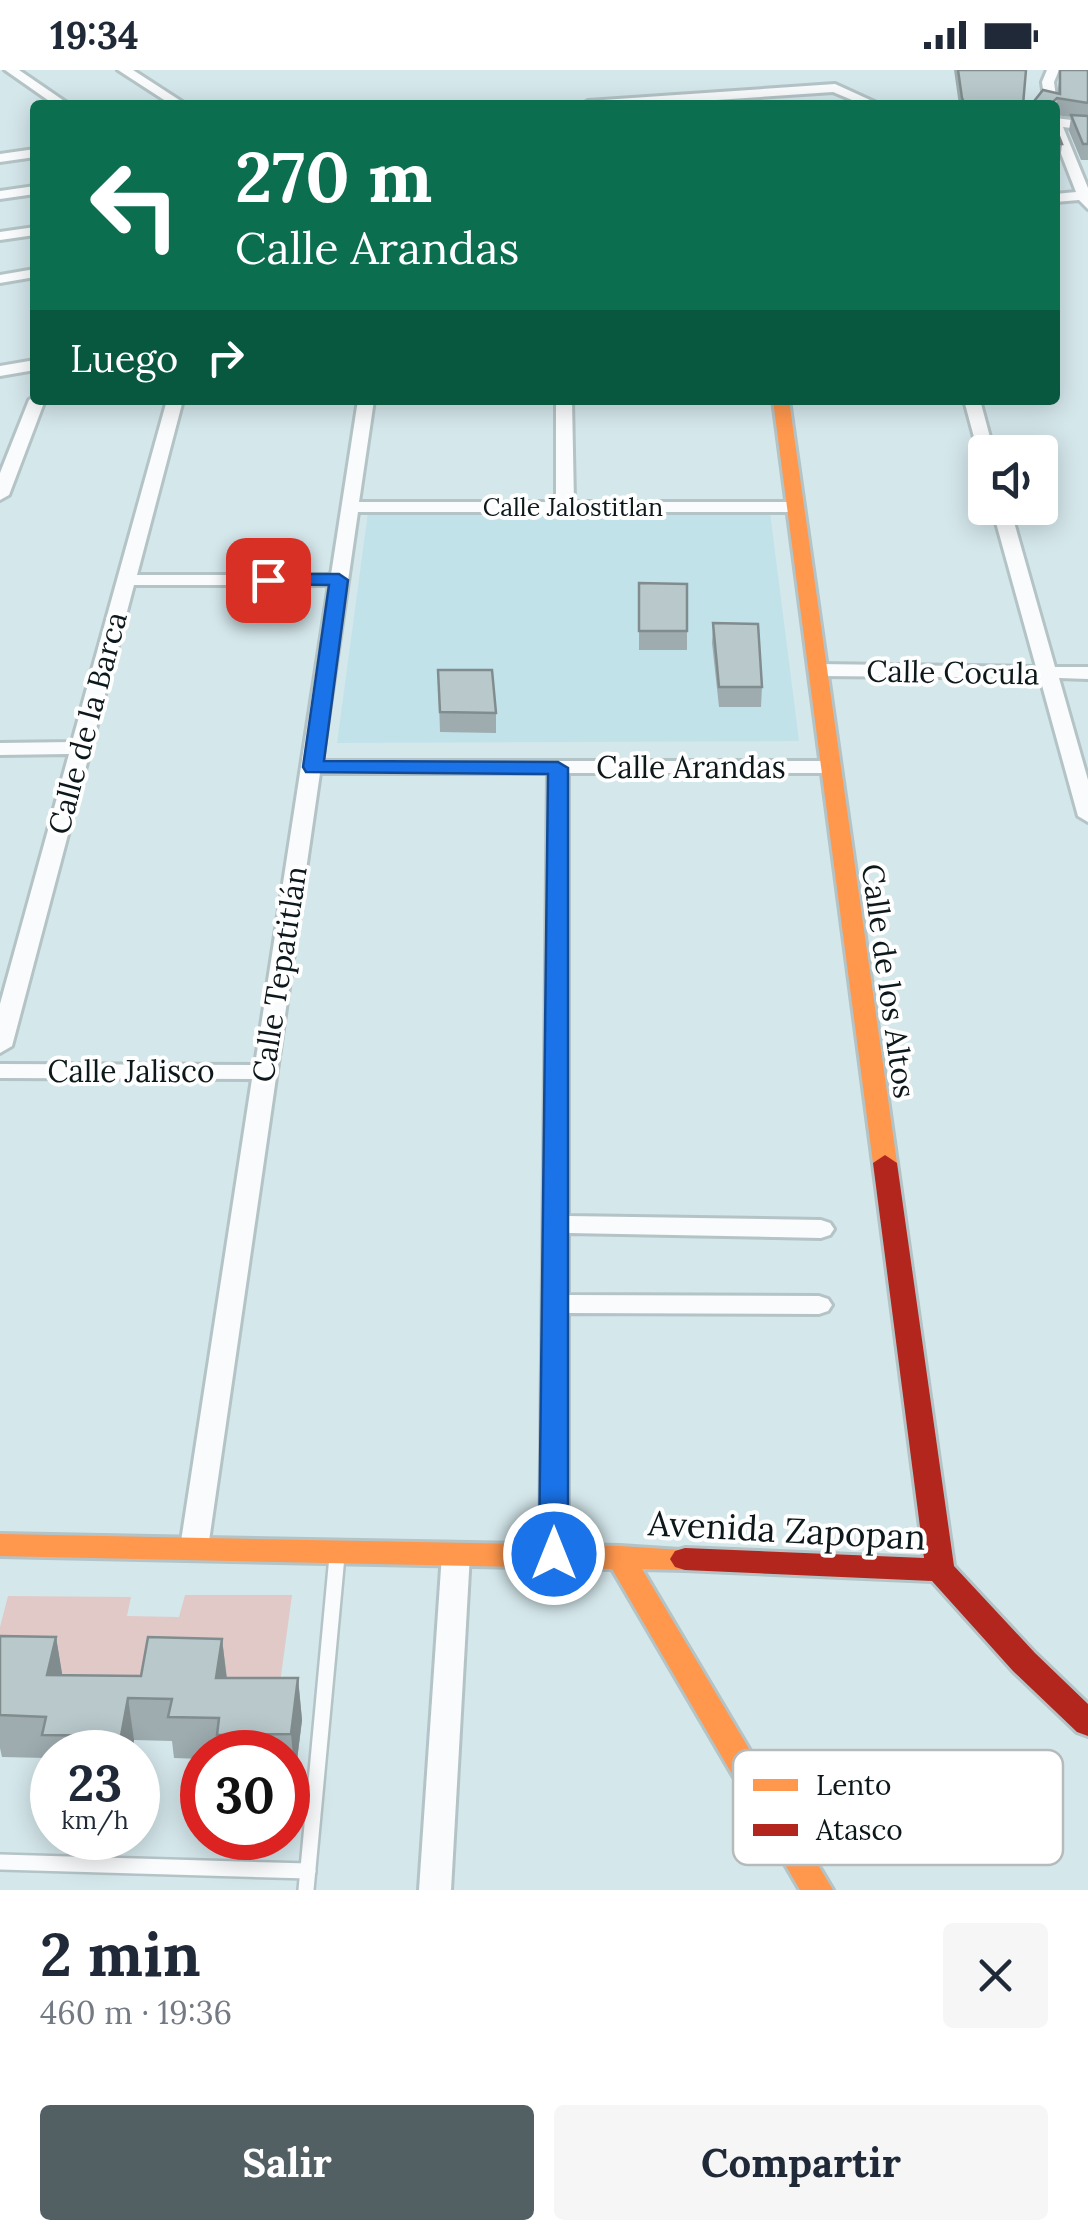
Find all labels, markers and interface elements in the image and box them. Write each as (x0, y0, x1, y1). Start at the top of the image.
text: 19:34 (50, 11, 139, 59)
text: 270 m (235, 132, 432, 221)
icon: left (70, 140, 200, 270)
text: Calle Arandas (235, 219, 519, 276)
icon: right (198, 330, 253, 385)
text: Luego (70, 334, 178, 382)
map controls (968, 435, 1058, 525)
button: sound (968, 435, 1058, 525)
street label: Calle Jalostitlan (483, 491, 663, 523)
pin (226, 538, 311, 623)
icon: arrive (241, 553, 296, 608)
street label: Calle de la Barca (39, 608, 135, 838)
street label: Calle Cocula (866, 651, 1040, 693)
street label: Calle Arandas (596, 748, 786, 786)
street label: Calle de los Altos (854, 861, 924, 1101)
street label: Calle Tepatitlán (243, 863, 315, 1085)
street label: Calle Jalisco (48, 1052, 214, 1090)
street label: Avenida Zapopan (646, 1500, 927, 1560)
position arrow (502, 1502, 606, 1606)
speed limit sign: 30 (180, 1730, 310, 1860)
legend (733, 1750, 1063, 1865)
text: 23 (68, 1751, 122, 1815)
text: Lento (816, 1767, 891, 1803)
text: km/h (61, 1804, 129, 1836)
text: Atasco (815, 1812, 903, 1848)
text: 2 min (40, 1916, 201, 1992)
button: close (943, 1923, 1048, 2028)
text: 460 m · 19:36 (40, 1992, 232, 2033)
button: Salir (40, 2105, 534, 2220)
button: Compartir (554, 2105, 1048, 2220)

